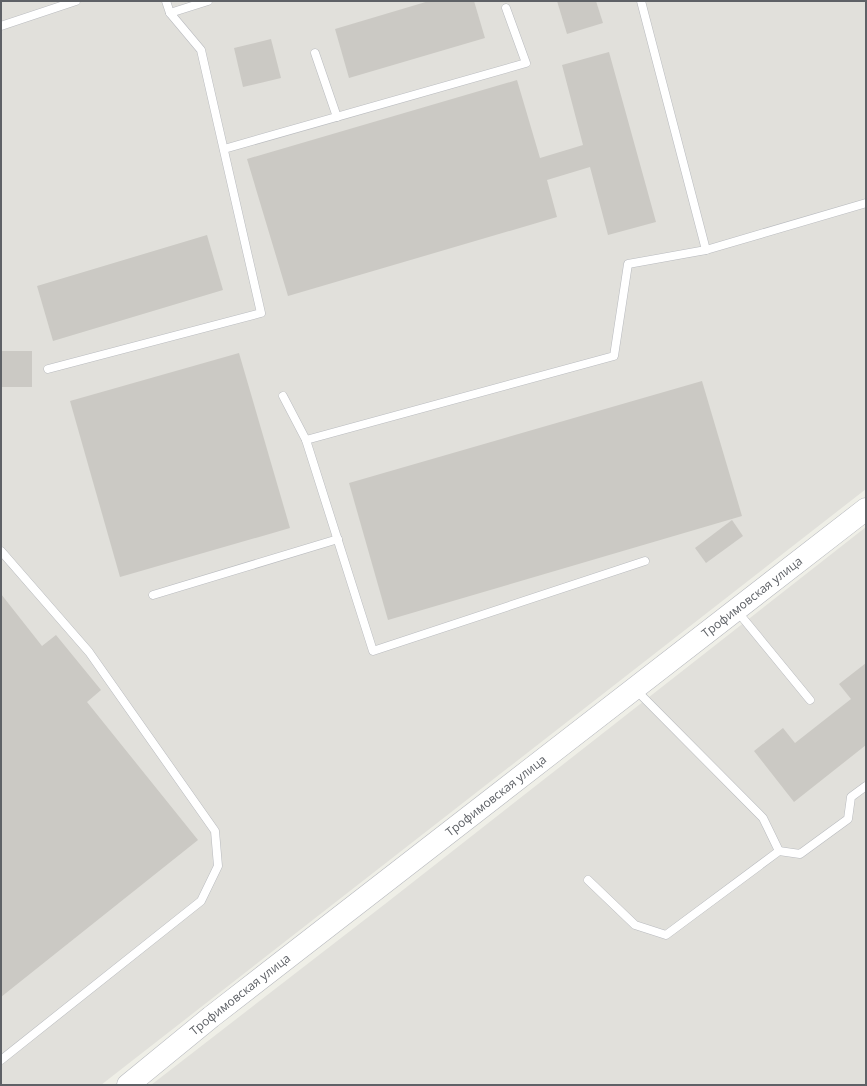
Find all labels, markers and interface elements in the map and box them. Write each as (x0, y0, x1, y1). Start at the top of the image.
street label: Трофимовская улица (698, 552, 806, 642)
street label: Трофимовская улица (442, 751, 550, 840)
street label: Трофимовская улица (186, 950, 294, 1039)

